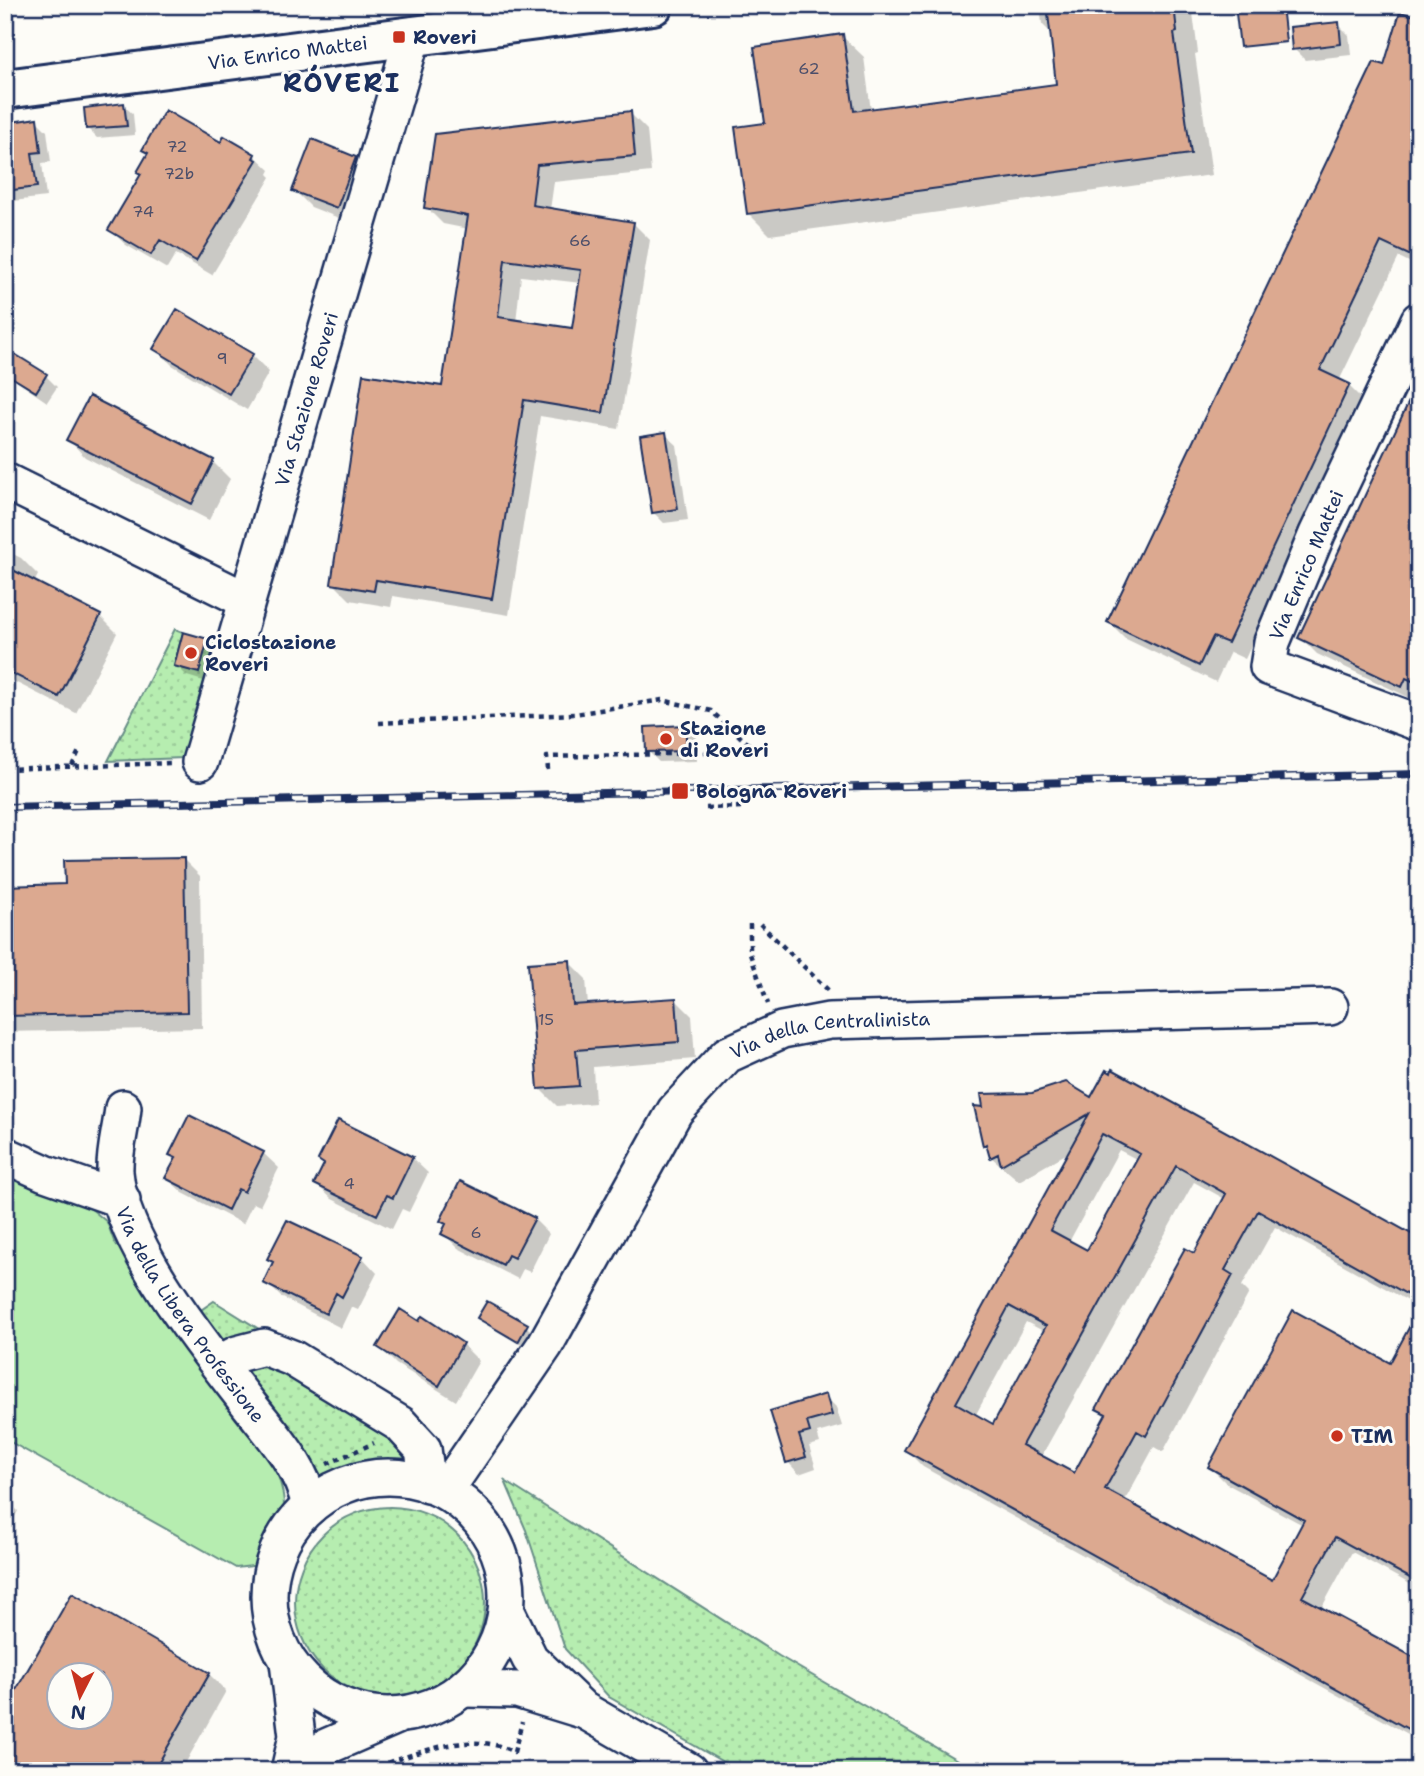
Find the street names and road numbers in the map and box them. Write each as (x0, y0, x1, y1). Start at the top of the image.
street label: Via Enrico Mattei (206, 30, 369, 76)
street label: Via Stazione Roveri (269, 309, 344, 489)
street label: Via Enrico Mattei (1264, 486, 1349, 644)
street label: Via della Centralinista (726, 1006, 931, 1065)
street label: Via della Libera Professione (110, 1203, 270, 1428)

